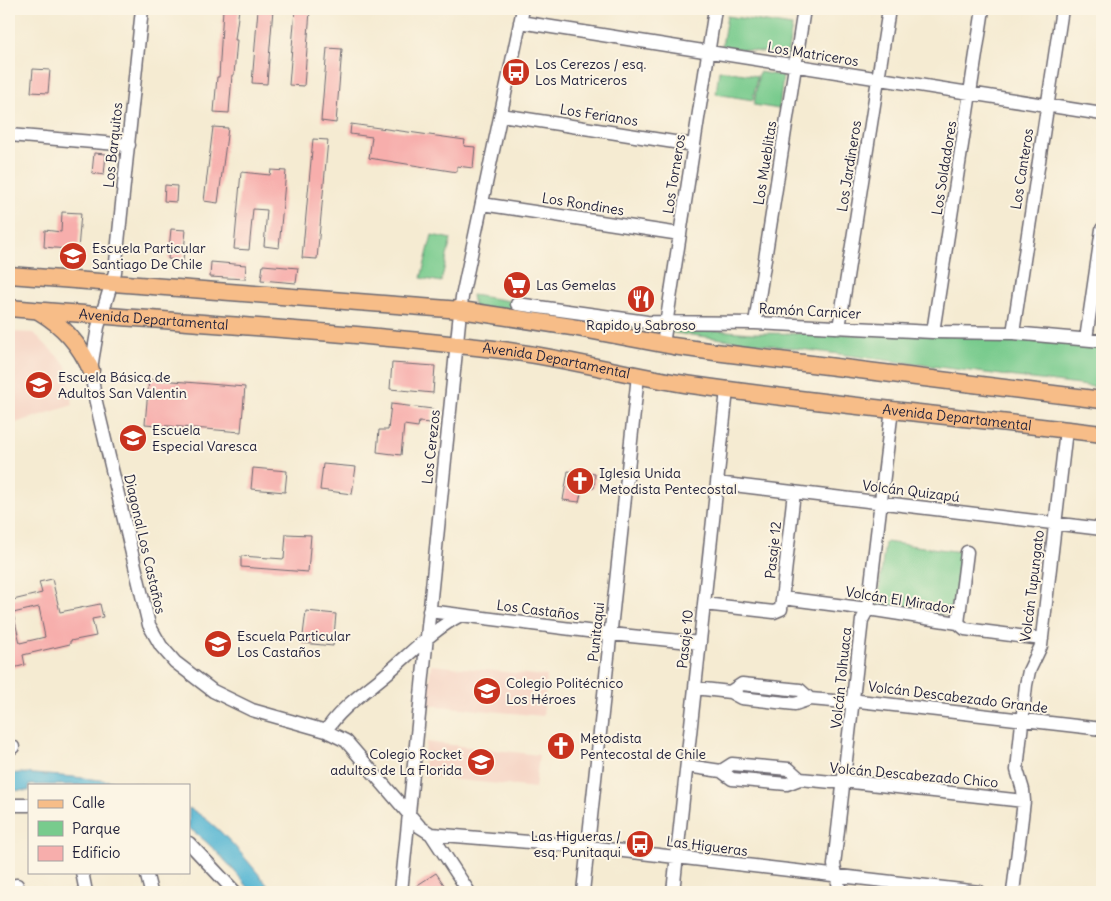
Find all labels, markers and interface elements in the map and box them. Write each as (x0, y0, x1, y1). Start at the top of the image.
street label: Los Matriceros (766, 38, 860, 70)
place label: Los Cerezos / esq. Los Matriceros (535, 55, 646, 89)
bus stop icon: Los Cerezos / esq. Los Matriceros (501, 57, 531, 87)
street label: Los Ferianos (559, 100, 639, 130)
street label: Los Barquitos (100, 101, 126, 189)
street label: Los Jardineros (833, 119, 865, 213)
street label: Los Mueblitas (749, 120, 781, 206)
street label: Los Soldadores (928, 120, 960, 216)
street label: Los Canteros (1007, 127, 1037, 211)
street label: Los Torneros (659, 133, 689, 215)
street label: Los Rondines (541, 189, 625, 219)
place label: Escuela Particular Santiago De Chile (92, 239, 206, 273)
school or university icon: Escuela Particular Santiago De Chile (58, 241, 88, 271)
supermarket icon: Las Gemelas (502, 270, 532, 300)
place label: Las Gemelas (536, 276, 616, 294)
restaurant icon: Rapido y Sabroso (626, 284, 656, 314)
street label: Ramón Carnicer (758, 299, 862, 323)
street label: Avenida Departamental (78, 305, 229, 334)
place label: Rapido y Sabroso (586, 316, 696, 334)
street label: Avenida Departamental (481, 339, 632, 383)
place label: Escuela Básica de Adultos San Valentin (58, 368, 187, 402)
school or university icon: Escuela Básica de Adultos San Valentin (24, 370, 54, 400)
street label: Avenida Departamental (882, 400, 1032, 435)
street label: Los Cerezos (418, 409, 444, 485)
place label: Escuela Especial Varesca (152, 421, 257, 455)
school or university icon: Escuela Especial Varesca (118, 423, 148, 453)
place label: Iglesia Unida Metodista Pentecostal (599, 464, 737, 498)
church icon: Iglesia Unida Metodista Pentecostal (565, 466, 595, 496)
street label: Diagonal Los Castaños (120, 472, 170, 616)
street label: Volcán Quizapú (861, 476, 961, 506)
street label: Pasaje 12 (761, 520, 785, 580)
street label: Volcán Tupungato (1016, 529, 1048, 643)
street label: Volcán El Mirador (844, 582, 956, 618)
street label: Los Castaños (495, 596, 581, 624)
street label: Punitaqui (584, 601, 608, 663)
street label: Pasaje 10 (673, 609, 697, 669)
street label: Volcán Tolhuaca (827, 626, 855, 730)
place label: Escuela Particular Los Castaños (237, 627, 351, 661)
school or university icon: Escuela Particular Los Castaños (203, 629, 233, 659)
place label: Colegio Politécnico Los Héroes (506, 674, 624, 708)
school or university icon: Colegio Politécnico Los Héroes (472, 676, 502, 706)
street label: Volcán Descabezado Grande (867, 677, 1049, 717)
place label: Metodista Pentecostal de Chile (580, 729, 706, 763)
church icon: Metodista Pentecostal de Chile (546, 731, 576, 761)
place label: Colegio Rocket adultos de La Florida (330, 745, 462, 779)
school or university icon: Colegio Rocket adultos de La Florida (466, 747, 496, 777)
street label: Volcán Descabezado Chico (829, 759, 999, 791)
legend (28, 784, 190, 874)
text: Calle (72, 793, 105, 812)
text: Parque (72, 819, 120, 838)
place label: Las Higueras / esq. Punitaqui (531, 827, 621, 861)
bus stop icon: Las Higueras / esq. Punitaqui (625, 829, 655, 859)
street label: Las Higueras (665, 832, 749, 860)
text: Edificio (72, 843, 120, 862)

